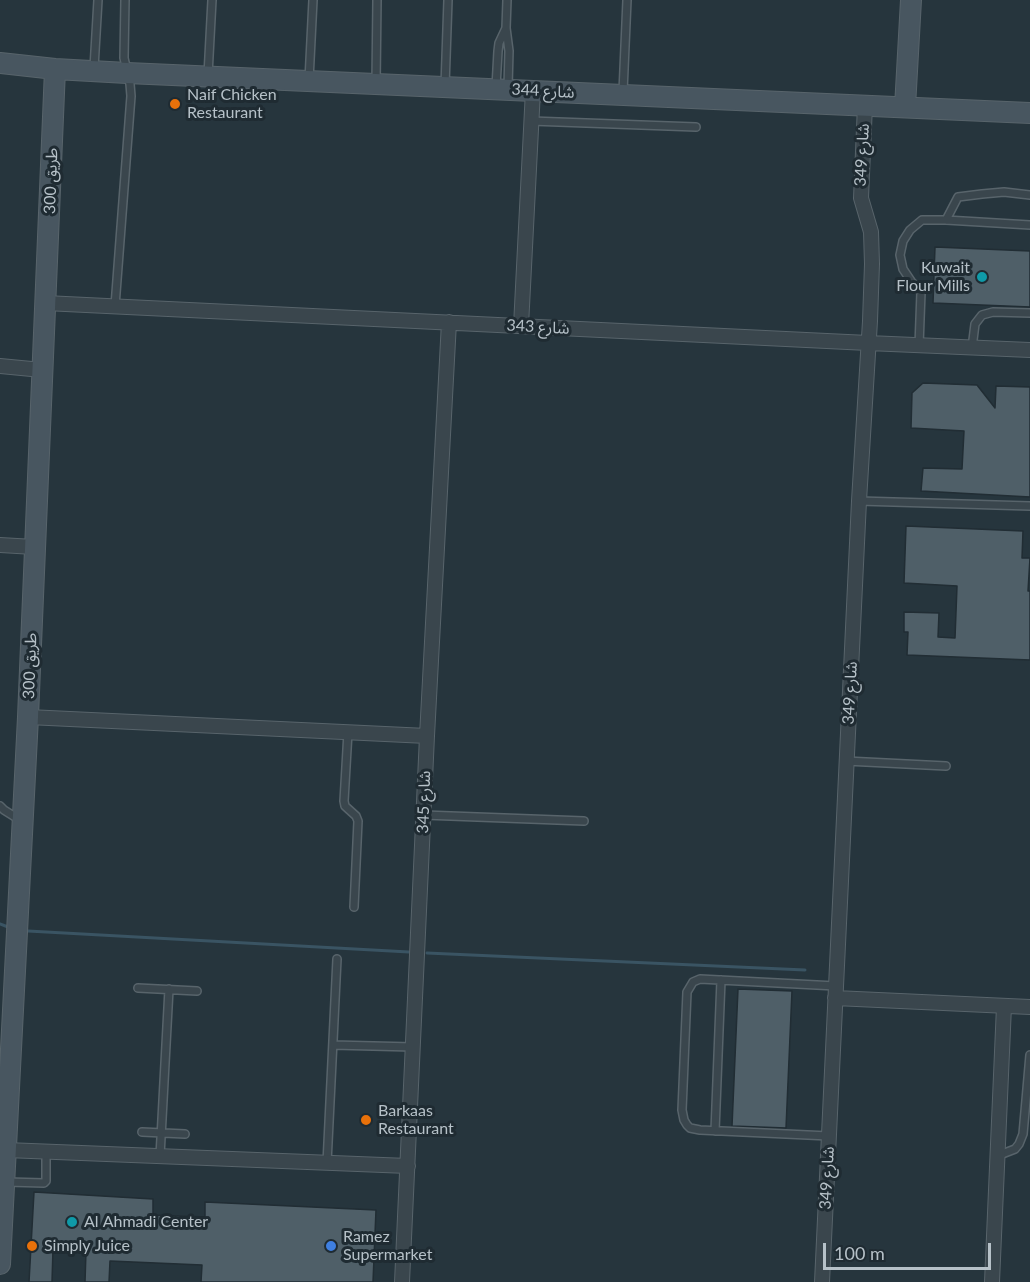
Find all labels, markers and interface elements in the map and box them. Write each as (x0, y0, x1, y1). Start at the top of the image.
street label: شارع 344 (511, 80, 575, 102)
place label: Naif Chicken Restaurant (187, 85, 277, 123)
marker: Naif Chicken Restaurant (168, 97, 182, 111)
street label: شارع 349 (851, 123, 873, 187)
street label: طريق 300 (40, 148, 62, 214)
place label: Kuwait Flour Mills (896, 258, 970, 296)
marker: Kuwait Flour Mills (975, 270, 989, 284)
street label: شارع 343 (506, 316, 570, 338)
street label: طريق 300 (19, 633, 41, 699)
street label: شارع 349 (839, 661, 861, 725)
street label: شارع 345 (413, 770, 435, 834)
place label: Barkaas Restaurant (378, 1101, 454, 1139)
marker: Barkaas Restaurant (359, 1113, 373, 1127)
street label: شارع 349 (816, 1146, 838, 1210)
place label: Al Ahmadi Center (84, 1212, 208, 1232)
marker: Al Ahmadi Center (65, 1215, 79, 1229)
place label: Ramez Supermarket (343, 1227, 432, 1265)
scale bar (826, 1231, 994, 1269)
place label: Simply Juice (44, 1236, 130, 1256)
marker: Simply Juice (25, 1239, 39, 1253)
marker: Ramez Supermarket (324, 1239, 338, 1253)
text: 100 m (834, 1242, 885, 1264)

